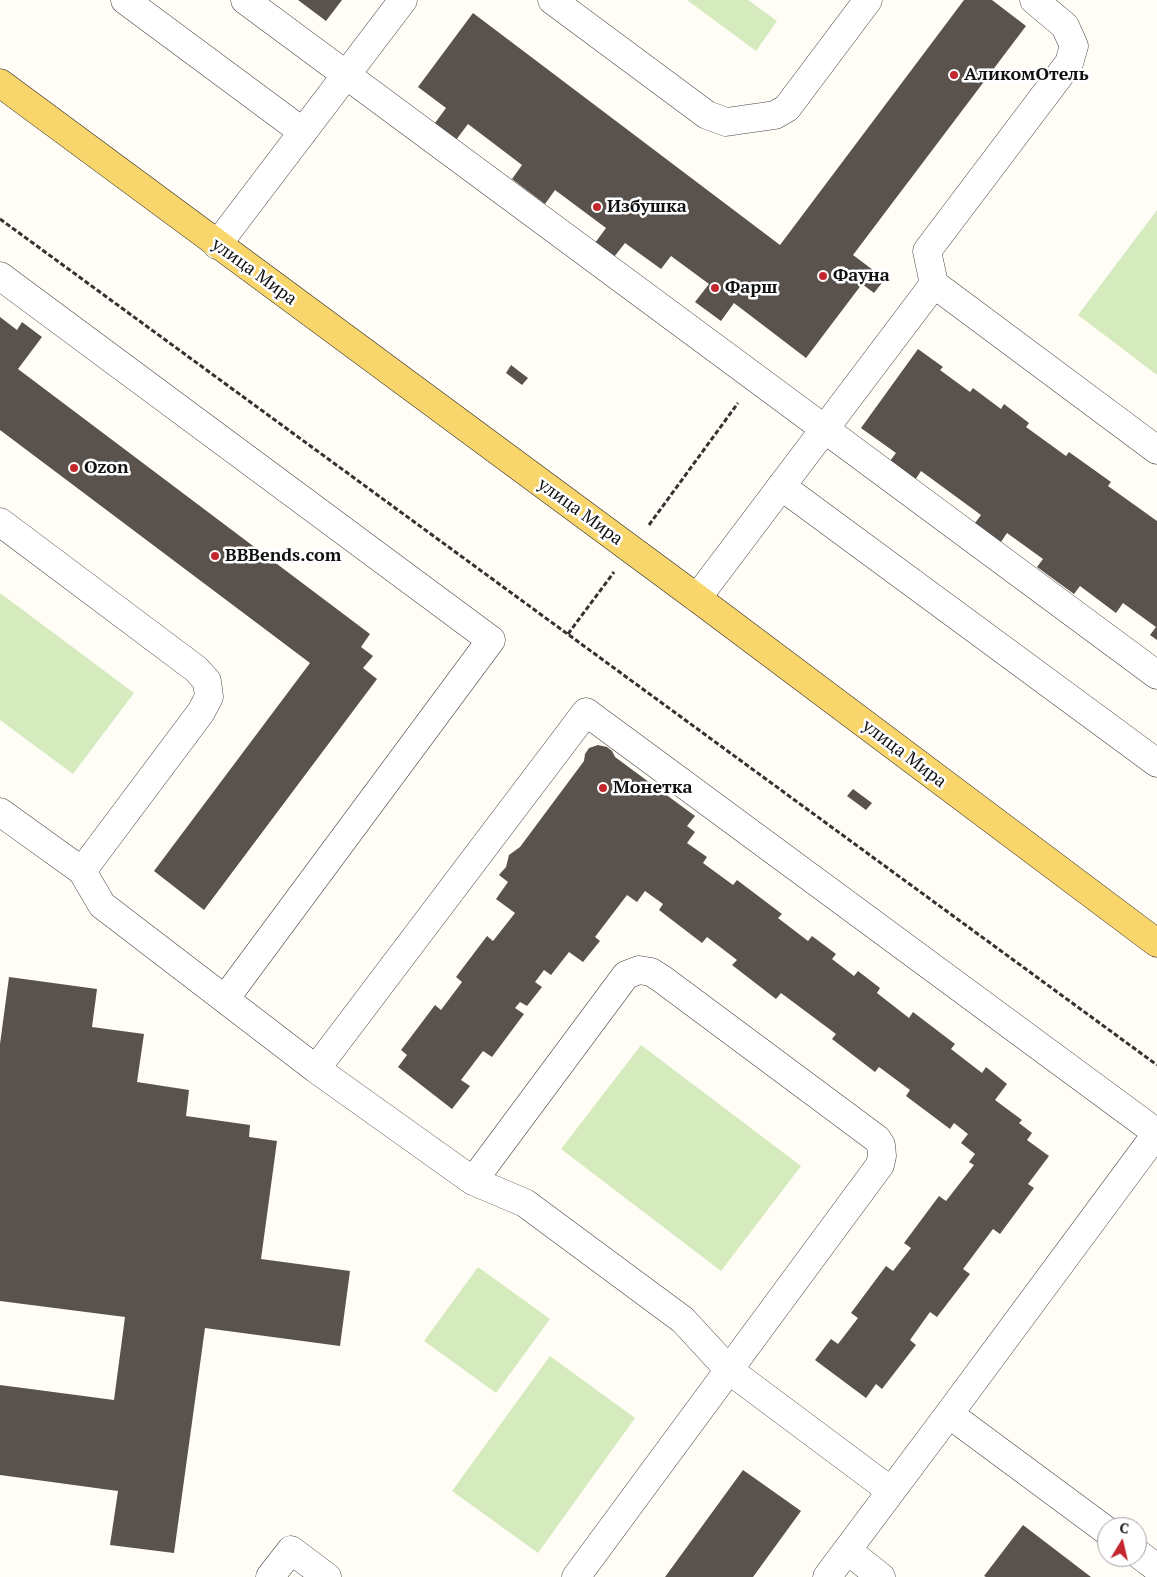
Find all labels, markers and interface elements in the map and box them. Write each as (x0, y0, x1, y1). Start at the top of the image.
place label: АликомОтель (964, 64, 1089, 86)
marker: АликомОтель (948, 69, 960, 81)
place label: Избушка (607, 196, 687, 218)
marker: Избушка (591, 201, 603, 213)
street label: улица Мира (207, 234, 301, 310)
place label: Фауна (833, 265, 890, 287)
marker: Фауна (817, 270, 829, 282)
place label: Фарш (725, 277, 777, 299)
marker: Фарш (709, 282, 721, 294)
place label: Ozon (84, 457, 129, 479)
marker: Ozon (68, 462, 80, 474)
street label: улица Мира (533, 474, 627, 550)
place label: BBBends.com (225, 545, 341, 567)
marker: BBBends.com (209, 550, 221, 562)
street label: улица Мира (858, 715, 950, 793)
place label: Монетка (613, 777, 693, 799)
marker: Монетка (597, 782, 609, 794)
north arrow (1097, 1517, 1147, 1567)
text: С (1118, 1518, 1130, 1538)

